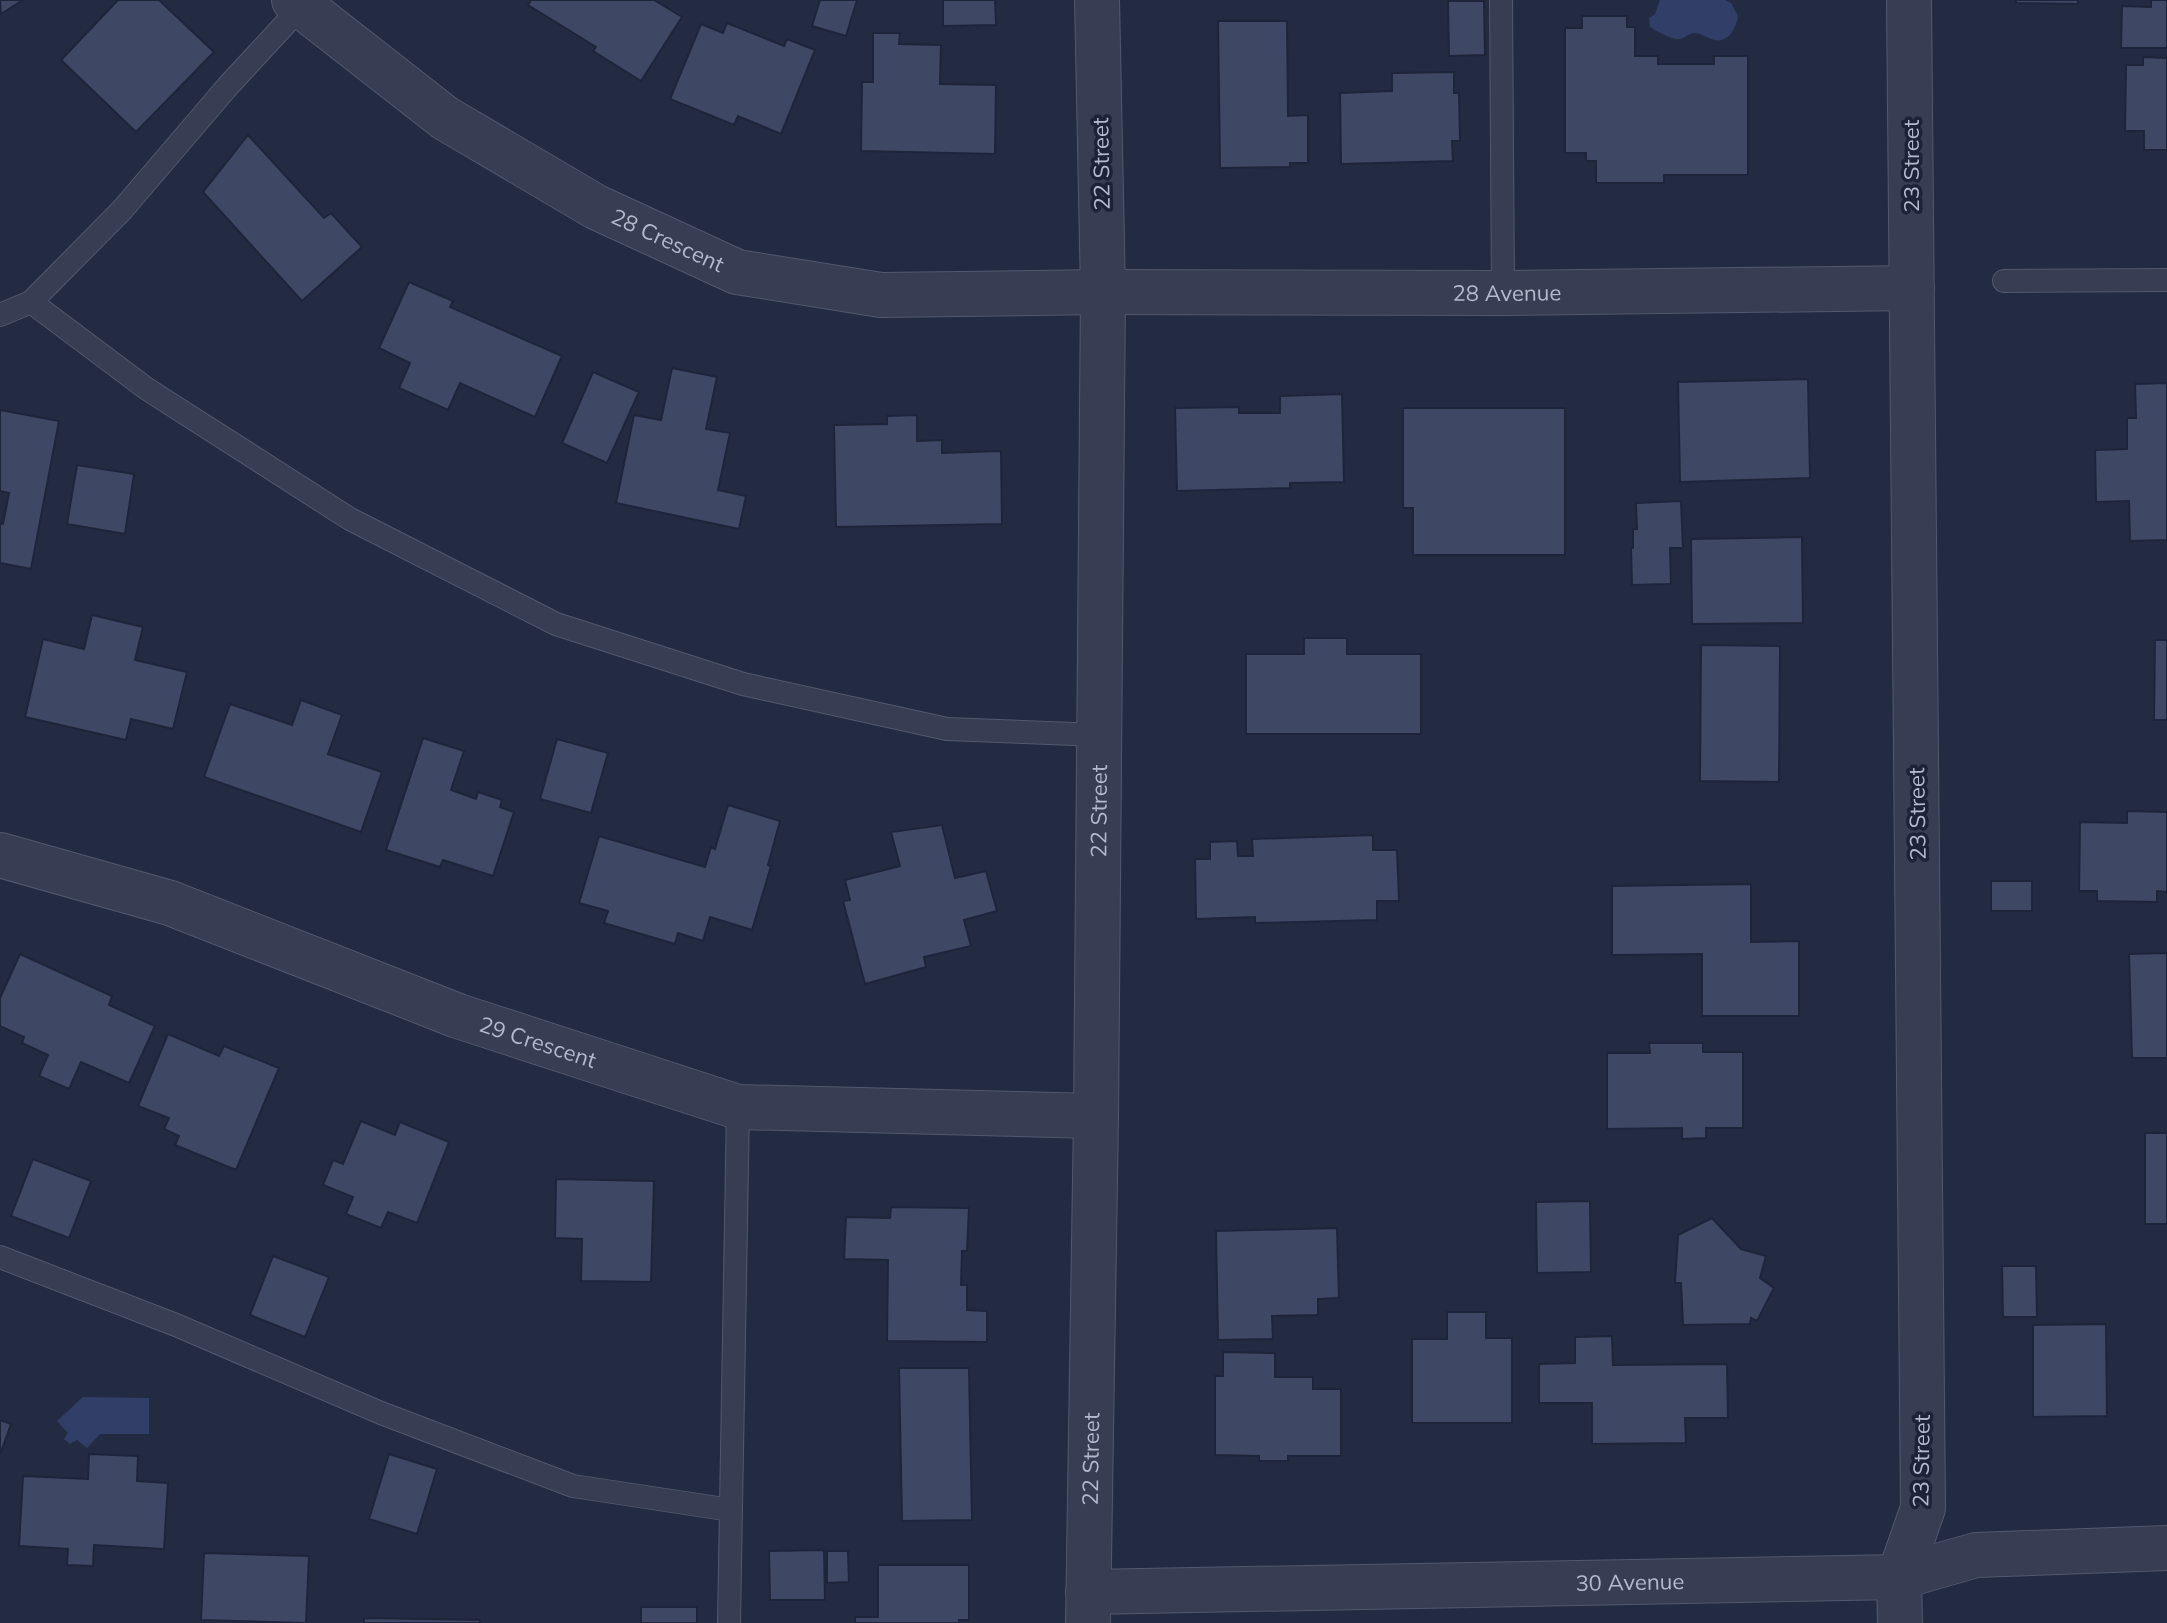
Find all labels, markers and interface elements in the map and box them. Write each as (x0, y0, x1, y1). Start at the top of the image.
street label: 22 Street (1086, 117, 1116, 211)
street label: 23 Street (1897, 119, 1925, 212)
street label: 28 Crescent (607, 202, 729, 278)
street label: 28 Avenue (1453, 278, 1562, 307)
street label: 22 Street (1084, 764, 1113, 858)
street label: 23 Street (1902, 767, 1932, 861)
street label: 29 Crescent (476, 1010, 600, 1074)
street label: 22 Street (1076, 1412, 1105, 1506)
street label: 23 Street (1906, 1414, 1936, 1508)
street label: 30 Avenue (1575, 1567, 1685, 1597)

